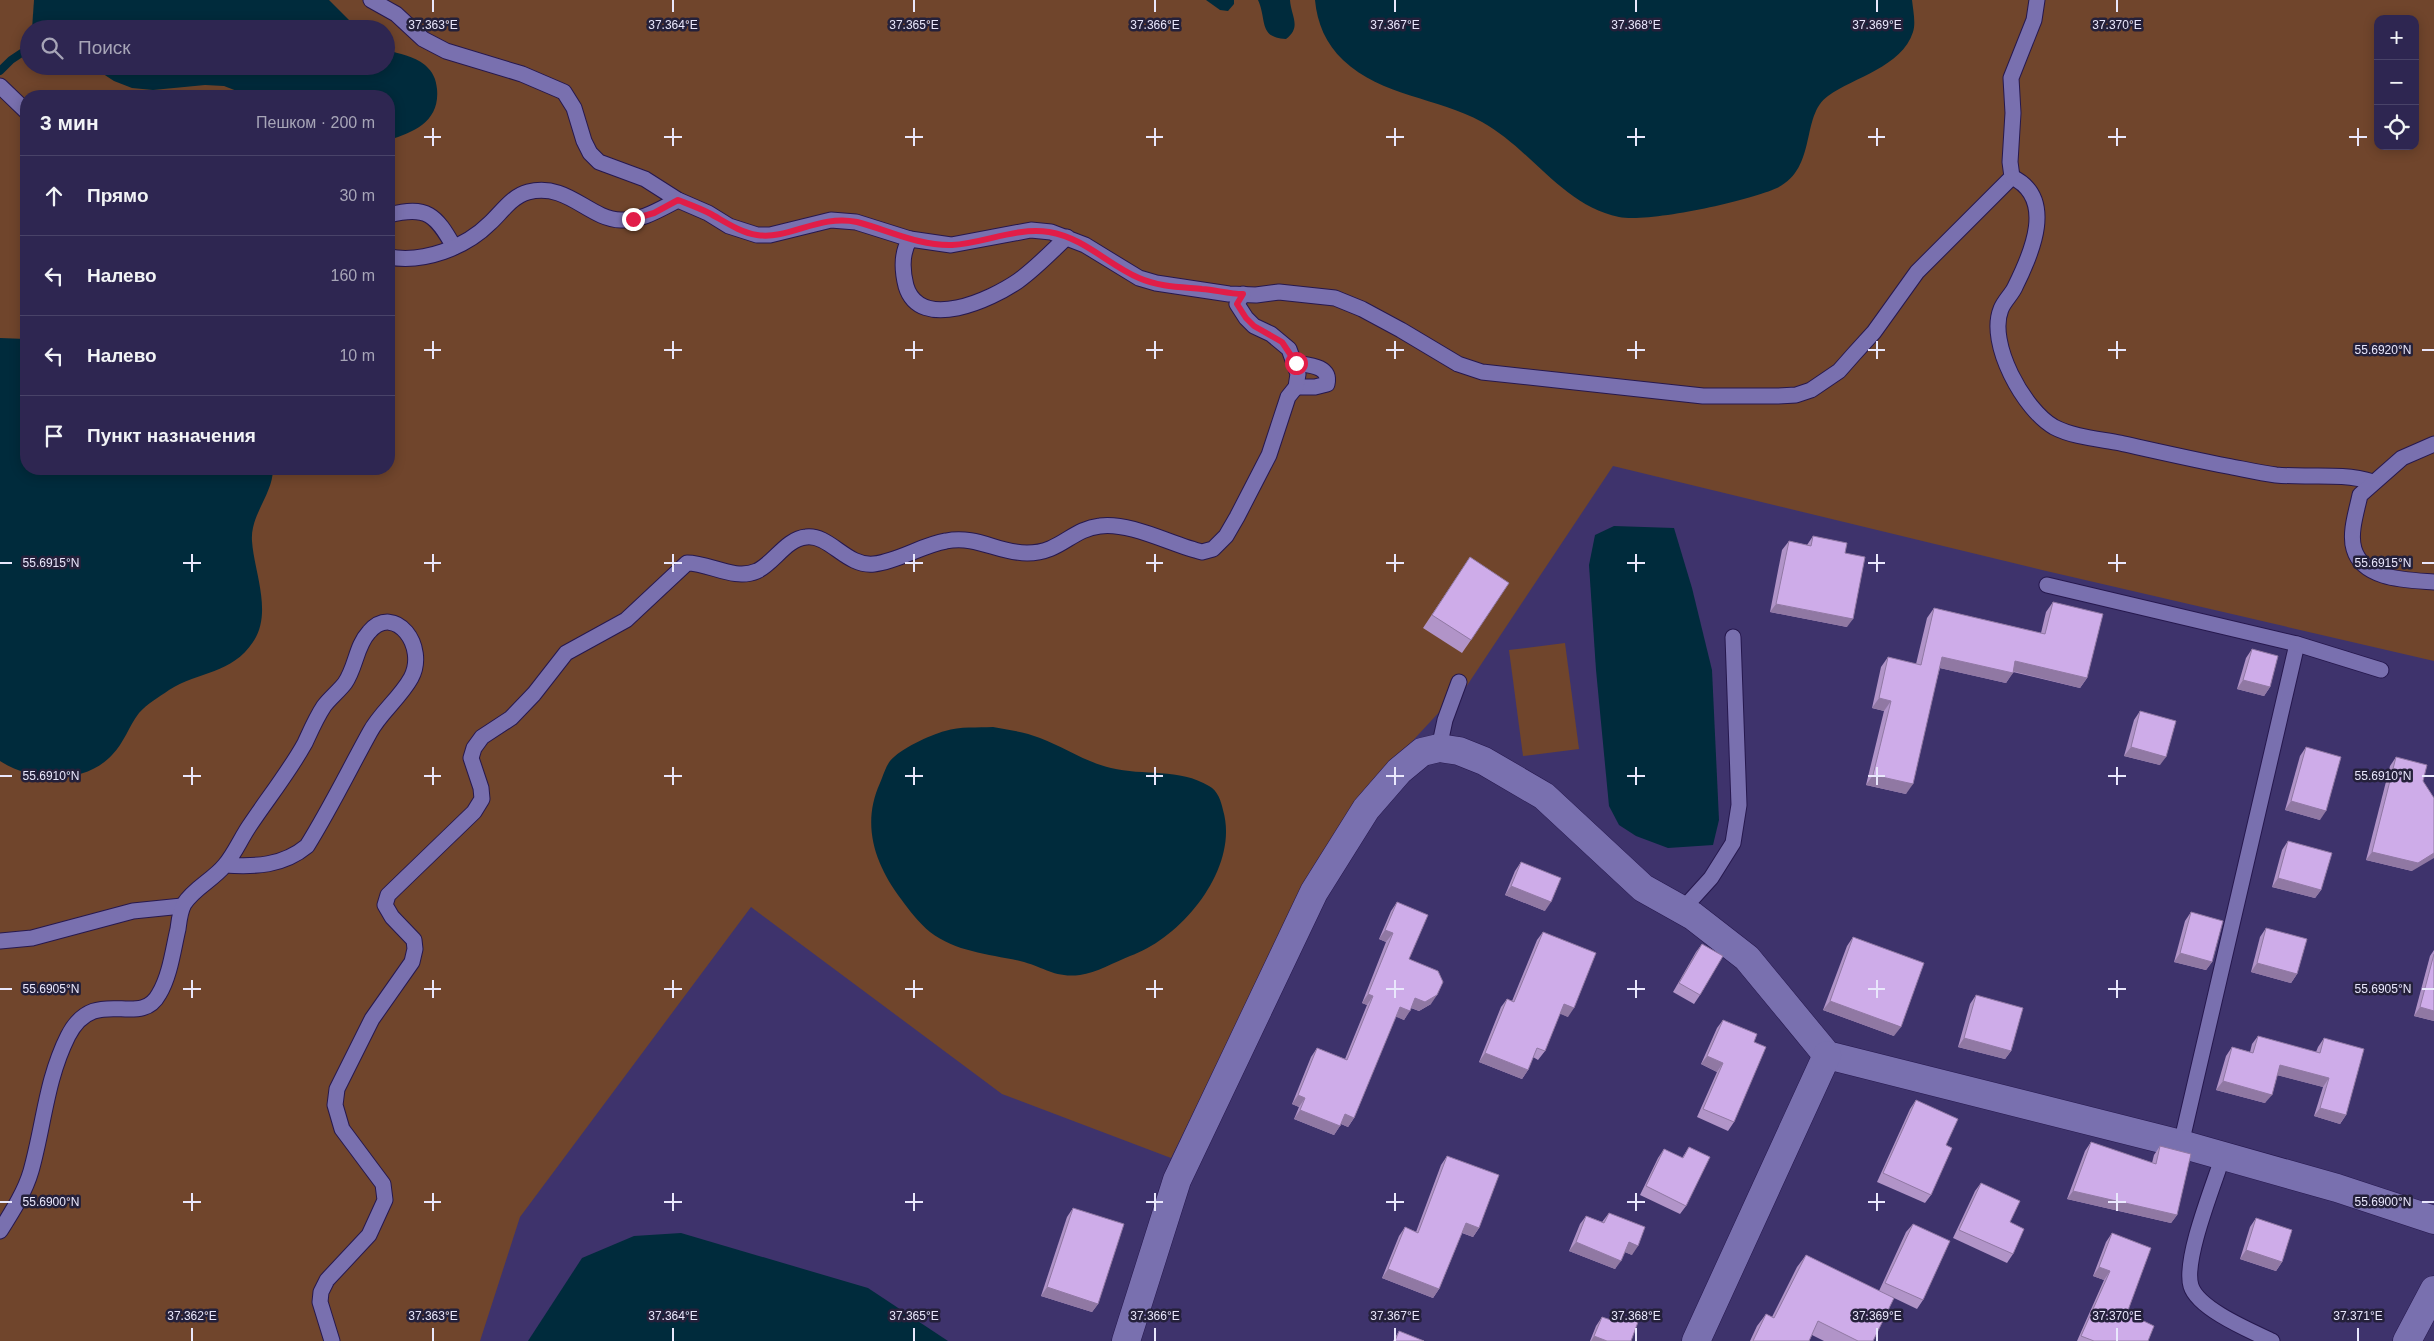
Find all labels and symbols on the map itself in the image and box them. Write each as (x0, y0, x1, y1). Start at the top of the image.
text: 37.363°E (408, 18, 458, 32)
text: 37.364°E (648, 18, 698, 32)
text: 37.365°E (889, 18, 939, 32)
text: 37.366°E (1130, 18, 1180, 32)
text: 37.367°E (1370, 18, 1420, 32)
text: 37.368°E (1611, 18, 1661, 32)
text: 37.369°E (1852, 18, 1902, 32)
text: 37.370°E (2092, 18, 2142, 32)
route end (622, 208, 645, 231)
text: 55.6920°N (2355, 343, 2411, 357)
route start (1285, 352, 1308, 375)
text: 55.6915°N (23, 556, 79, 570)
text: 55.6915°N (2355, 556, 2411, 570)
text: 55.6910°N (23, 769, 79, 783)
text: 55.6910°N (2355, 769, 2411, 783)
text: 55.6905°N (23, 982, 79, 996)
text: 55.6905°N (2355, 982, 2411, 996)
text: 55.6900°N (23, 1195, 79, 1209)
text: 55.6900°N (2355, 1195, 2411, 1209)
text: 37.362°E (167, 1309, 217, 1323)
text: 37.363°E (408, 1309, 458, 1323)
text: 37.364°E (648, 1309, 698, 1323)
text: 37.365°E (889, 1309, 939, 1323)
text: 37.366°E (1130, 1309, 1180, 1323)
text: 37.367°E (1370, 1309, 1420, 1323)
text: 37.368°E (1611, 1309, 1661, 1323)
text: 37.369°E (1852, 1309, 1902, 1323)
text: 37.370°E (2092, 1309, 2142, 1323)
text: 37.371°E (2333, 1309, 2383, 1323)

